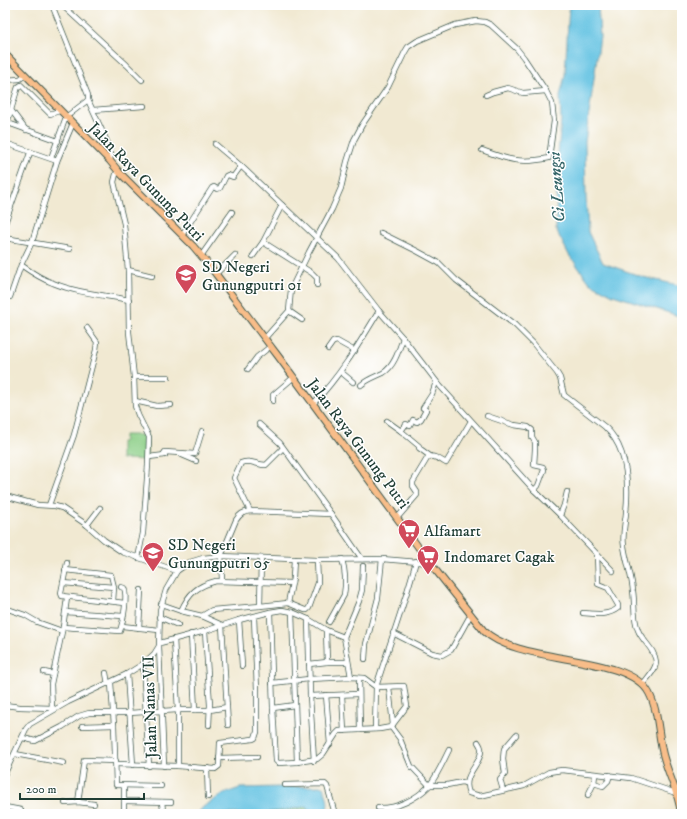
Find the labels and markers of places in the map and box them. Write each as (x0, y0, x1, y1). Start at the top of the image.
place label: SD Negeri Gunungputri 01 (202, 257, 302, 295)
school or university icon: SD Negeri Gunungputri 01 (173, 262, 199, 295)
supermarket icon: Alfamart (396, 517, 422, 550)
place label: Alfamart (424, 521, 481, 541)
place label: SD Negeri Gunungputri 05 (168, 535, 270, 573)
school or university icon: SD Negeri Gunungputri 05 (140, 540, 166, 573)
supermarket icon: Indomaret Cagak (415, 543, 441, 576)
place label: Indomaret Cagak (444, 547, 555, 567)

